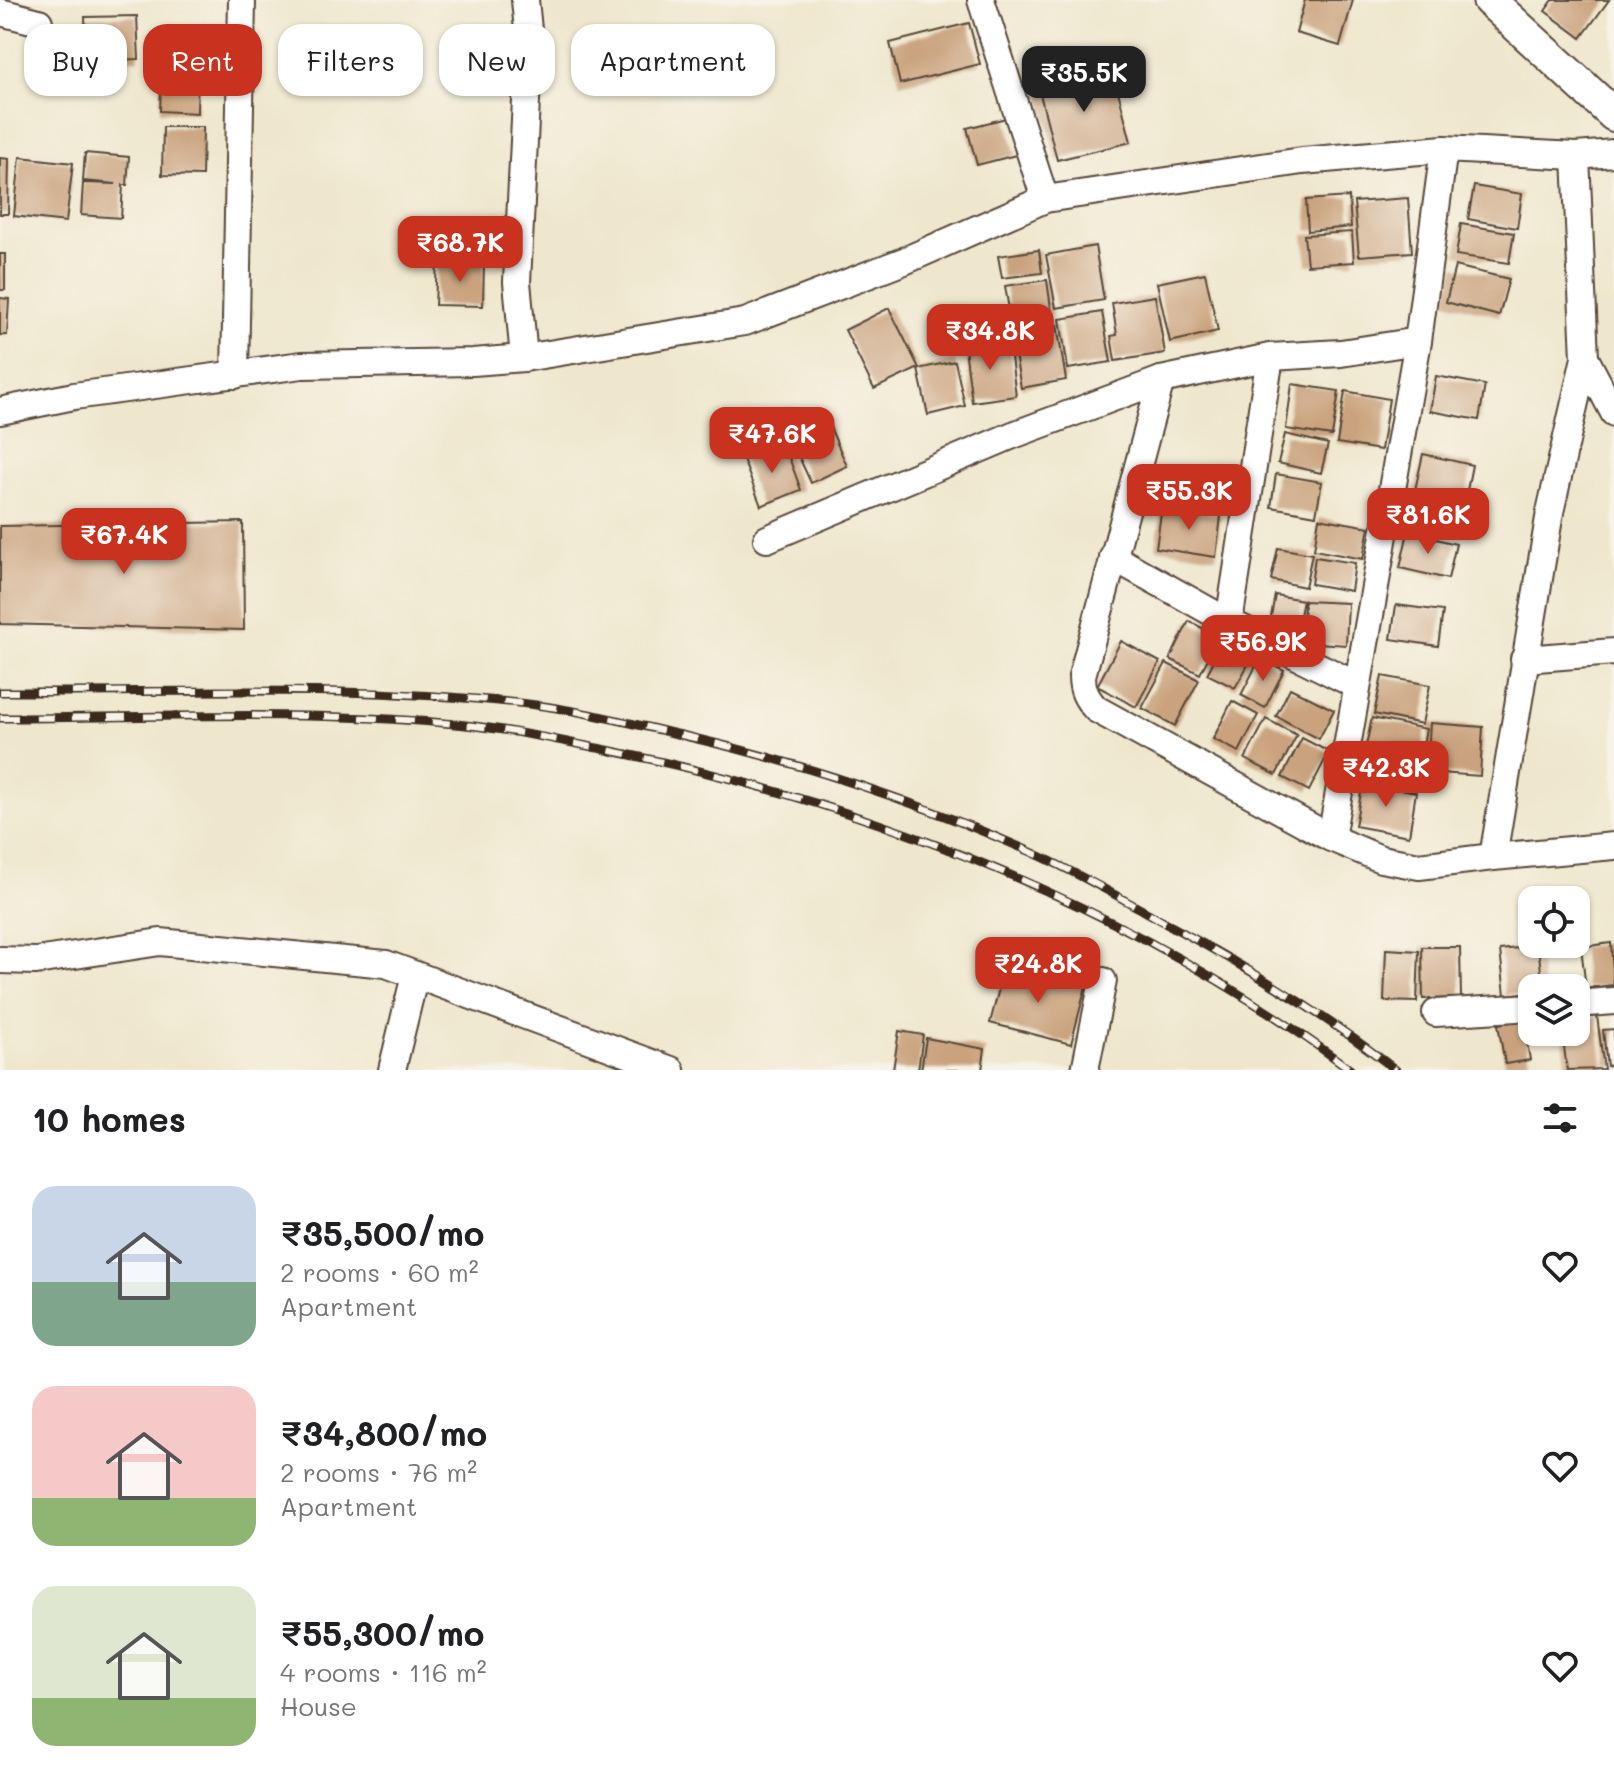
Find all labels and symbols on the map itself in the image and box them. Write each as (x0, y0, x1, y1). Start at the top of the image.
pin: ₹35.5K (1019, 46, 1149, 114)
pin: ₹68.7K (395, 216, 525, 284)
pin: ₹34.8K (925, 304, 1055, 372)
pin: ₹47.6K (707, 407, 837, 475)
pin: ₹55.3K (1124, 464, 1254, 532)
pin: ₹81.6K (1363, 488, 1493, 556)
pin: ₹67.4K (59, 508, 189, 576)
pin: ₹56.9K (1198, 615, 1328, 683)
pin: ₹42.3K (1321, 741, 1451, 809)
pin: ₹24.8K (973, 937, 1103, 1005)

